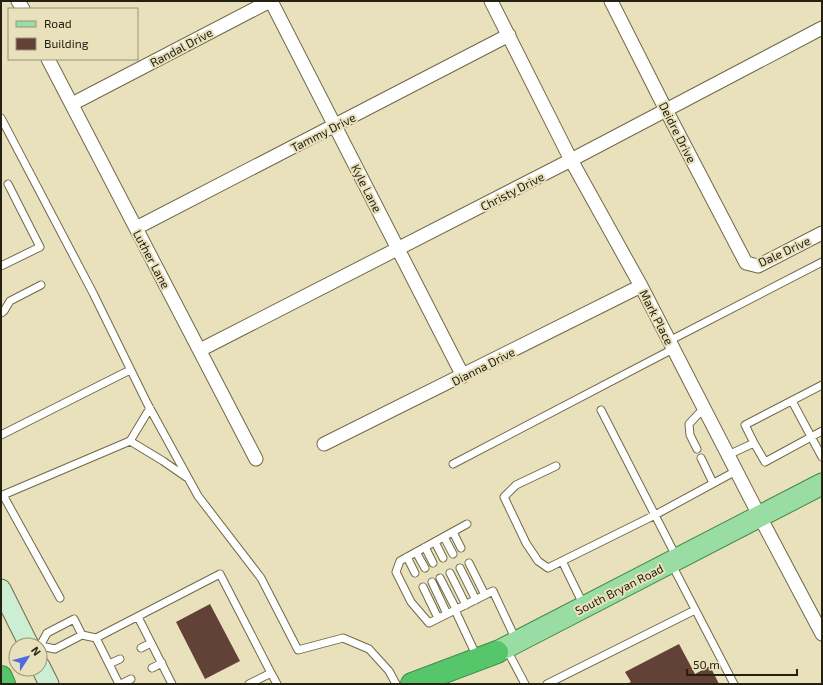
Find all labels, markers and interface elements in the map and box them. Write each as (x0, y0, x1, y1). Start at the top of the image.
legend (8, 8, 138, 60)
text: Road (44, 16, 72, 30)
street label: Randal Drive (147, 25, 215, 69)
text: Building (44, 36, 89, 50)
street label: Deidre Drive (657, 99, 699, 165)
street label: Tammy Drive (288, 110, 358, 154)
street label: Kyle Lane (349, 162, 385, 214)
street label: Christy Drive (478, 169, 546, 213)
street label: Luther Lane (131, 227, 173, 291)
street label: Dale Drive (756, 233, 812, 269)
street label: Mark Place (637, 287, 677, 347)
street label: Dianna Drive (449, 344, 517, 388)
street label: South Bryan Road (573, 561, 665, 617)
north arrow (8, 637, 48, 677)
text: N (29, 644, 44, 658)
scale bar (687, 651, 797, 677)
text: 50 m (693, 657, 720, 671)

